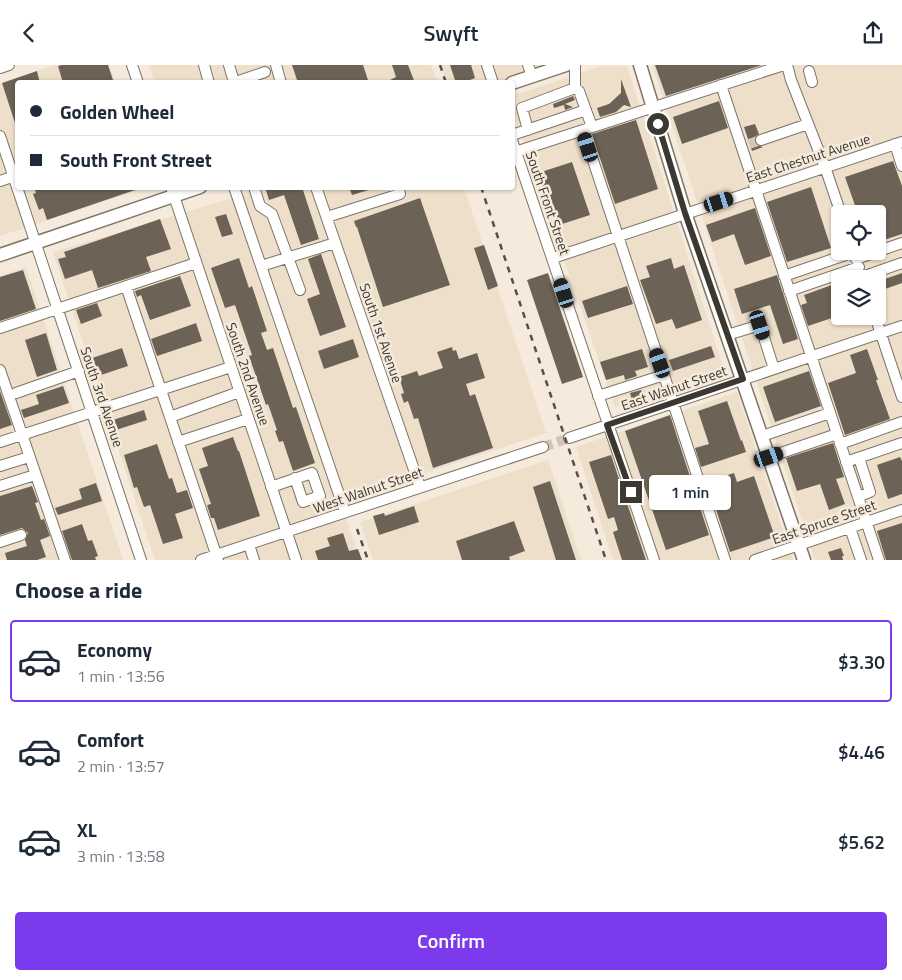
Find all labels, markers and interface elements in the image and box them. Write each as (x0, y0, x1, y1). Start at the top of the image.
text: Swyft (424, 16, 478, 50)
icon: back (15, 19, 43, 47)
icon: share (859, 19, 887, 47)
text: Golden Wheel (60, 97, 174, 126)
route start (647, 113, 669, 135)
street label: East Chestnut Avenue (743, 128, 873, 188)
car (576, 130, 599, 164)
text: South Front Street (60, 145, 212, 174)
street label: South Front Street (521, 148, 576, 258)
car (702, 190, 735, 214)
map controls (831, 205, 886, 325)
button: locate (831, 205, 886, 260)
button: layers (831, 270, 886, 325)
car (552, 276, 575, 310)
street label: South 1st Avenue (355, 280, 408, 385)
car (748, 308, 771, 342)
street label: South 2nd Avenue (221, 320, 276, 428)
street label: South 3rd Avenue (75, 344, 129, 450)
car (648, 346, 671, 380)
street label: East Walnut Street (618, 360, 730, 415)
car (752, 445, 785, 469)
street label: West Walnut Street (310, 461, 426, 518)
callout: 1 min (648, 475, 731, 509)
text: 1 min (671, 480, 709, 504)
route end (620, 481, 642, 503)
street label: East Spruce Street (769, 494, 879, 549)
text: Choose a ride (15, 573, 142, 607)
text: Economy (77, 635, 152, 664)
icon: car (17, 639, 62, 684)
text: $3.30 (838, 647, 885, 676)
text: 1 min · 13:56 (77, 664, 165, 688)
text: Comfort (77, 725, 144, 754)
icon: car (17, 729, 62, 774)
text: $4.46 (838, 737, 885, 766)
text: 2 min · 13:57 (77, 754, 165, 778)
text: XL (77, 815, 97, 844)
icon: car (17, 819, 62, 864)
text: $5.62 (838, 827, 885, 856)
text: 3 min · 13:58 (77, 844, 165, 868)
button: Confirm (15, 912, 887, 970)

